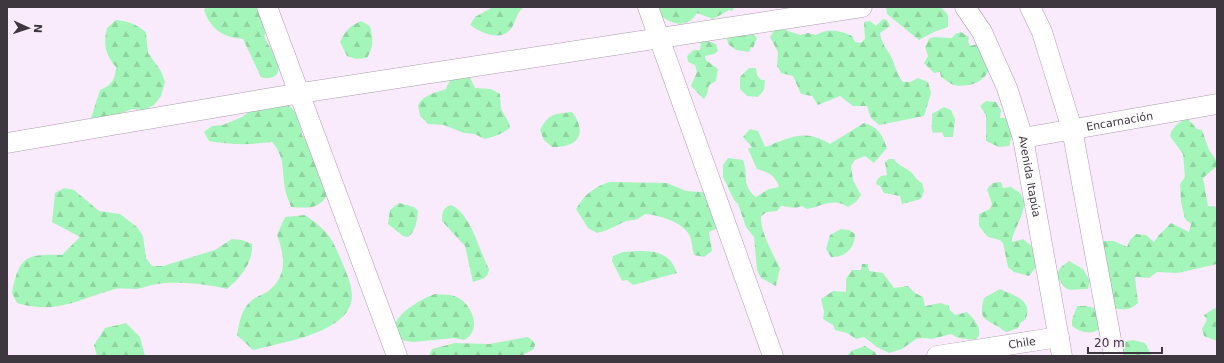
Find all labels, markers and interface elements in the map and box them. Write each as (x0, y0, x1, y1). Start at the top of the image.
north arrow (8, 8, 48, 48)
text: N (31, 24, 44, 33)
street label: Encarnación (1085, 109, 1154, 134)
street label: Avenida Itapúa (1016, 135, 1043, 218)
scale bar (1088, 329, 1162, 355)
street label: Chile (1007, 335, 1037, 352)
text: 20 m (1094, 336, 1125, 350)

